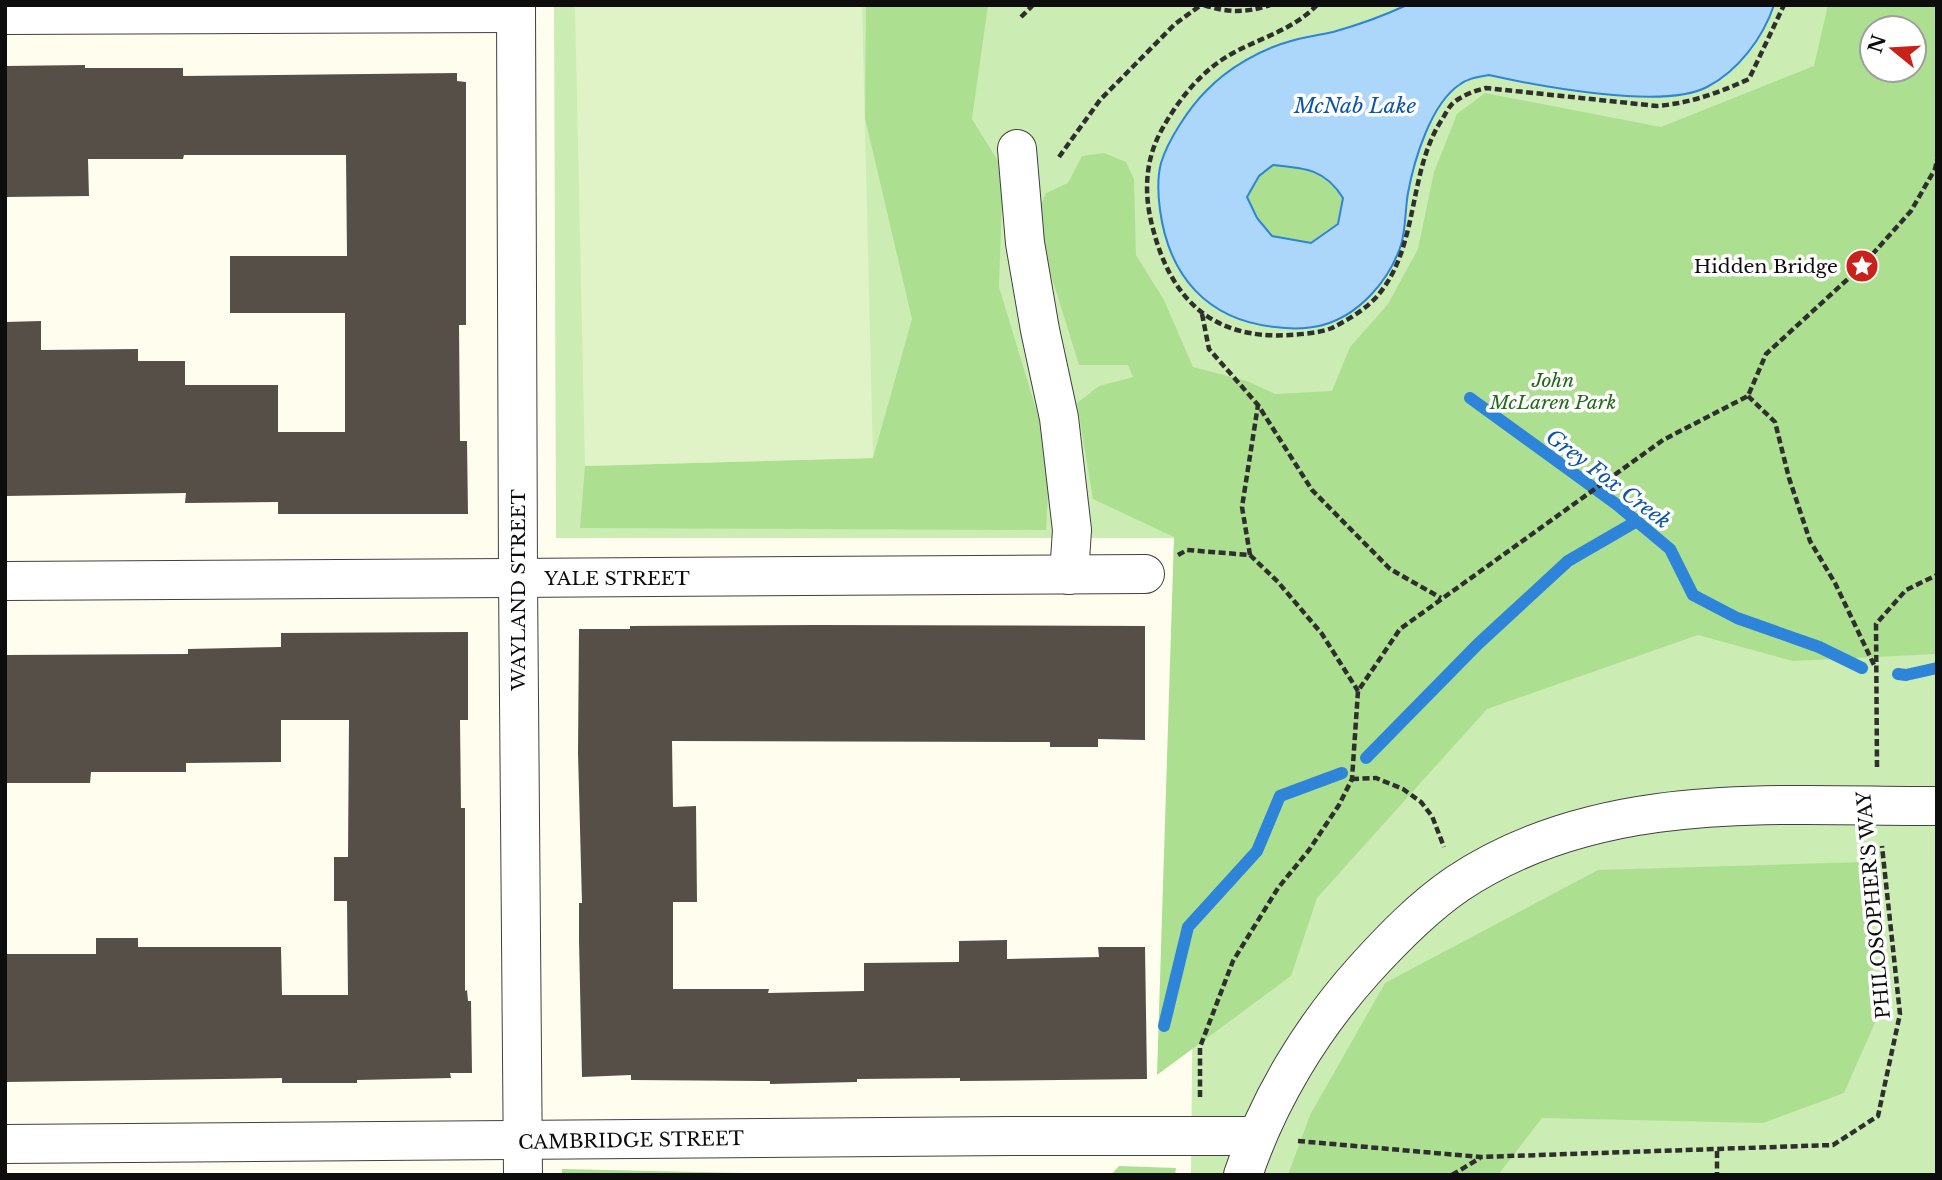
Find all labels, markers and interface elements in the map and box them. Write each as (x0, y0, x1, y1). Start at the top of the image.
north arrow (1858, 14, 1928, 84)
text: N (1864, 32, 1891, 56)
water label: McNab Lake (1293, 93, 1417, 119)
place icon: Hidden Bridge (1843, 247, 1881, 285)
place label: Hidden Bridge (1694, 255, 1838, 278)
park label: John McLaren Park (1489, 369, 1616, 414)
water label: Grey Fox Creek (1541, 424, 1675, 534)
street label: WAYLAND STREET (507, 489, 530, 692)
street label: YALE STREET (543, 567, 690, 590)
street label: PHILOSOPHER'S WAY (1852, 790, 1895, 1020)
street label: CAMBRIDGE STREET (518, 1127, 744, 1154)

